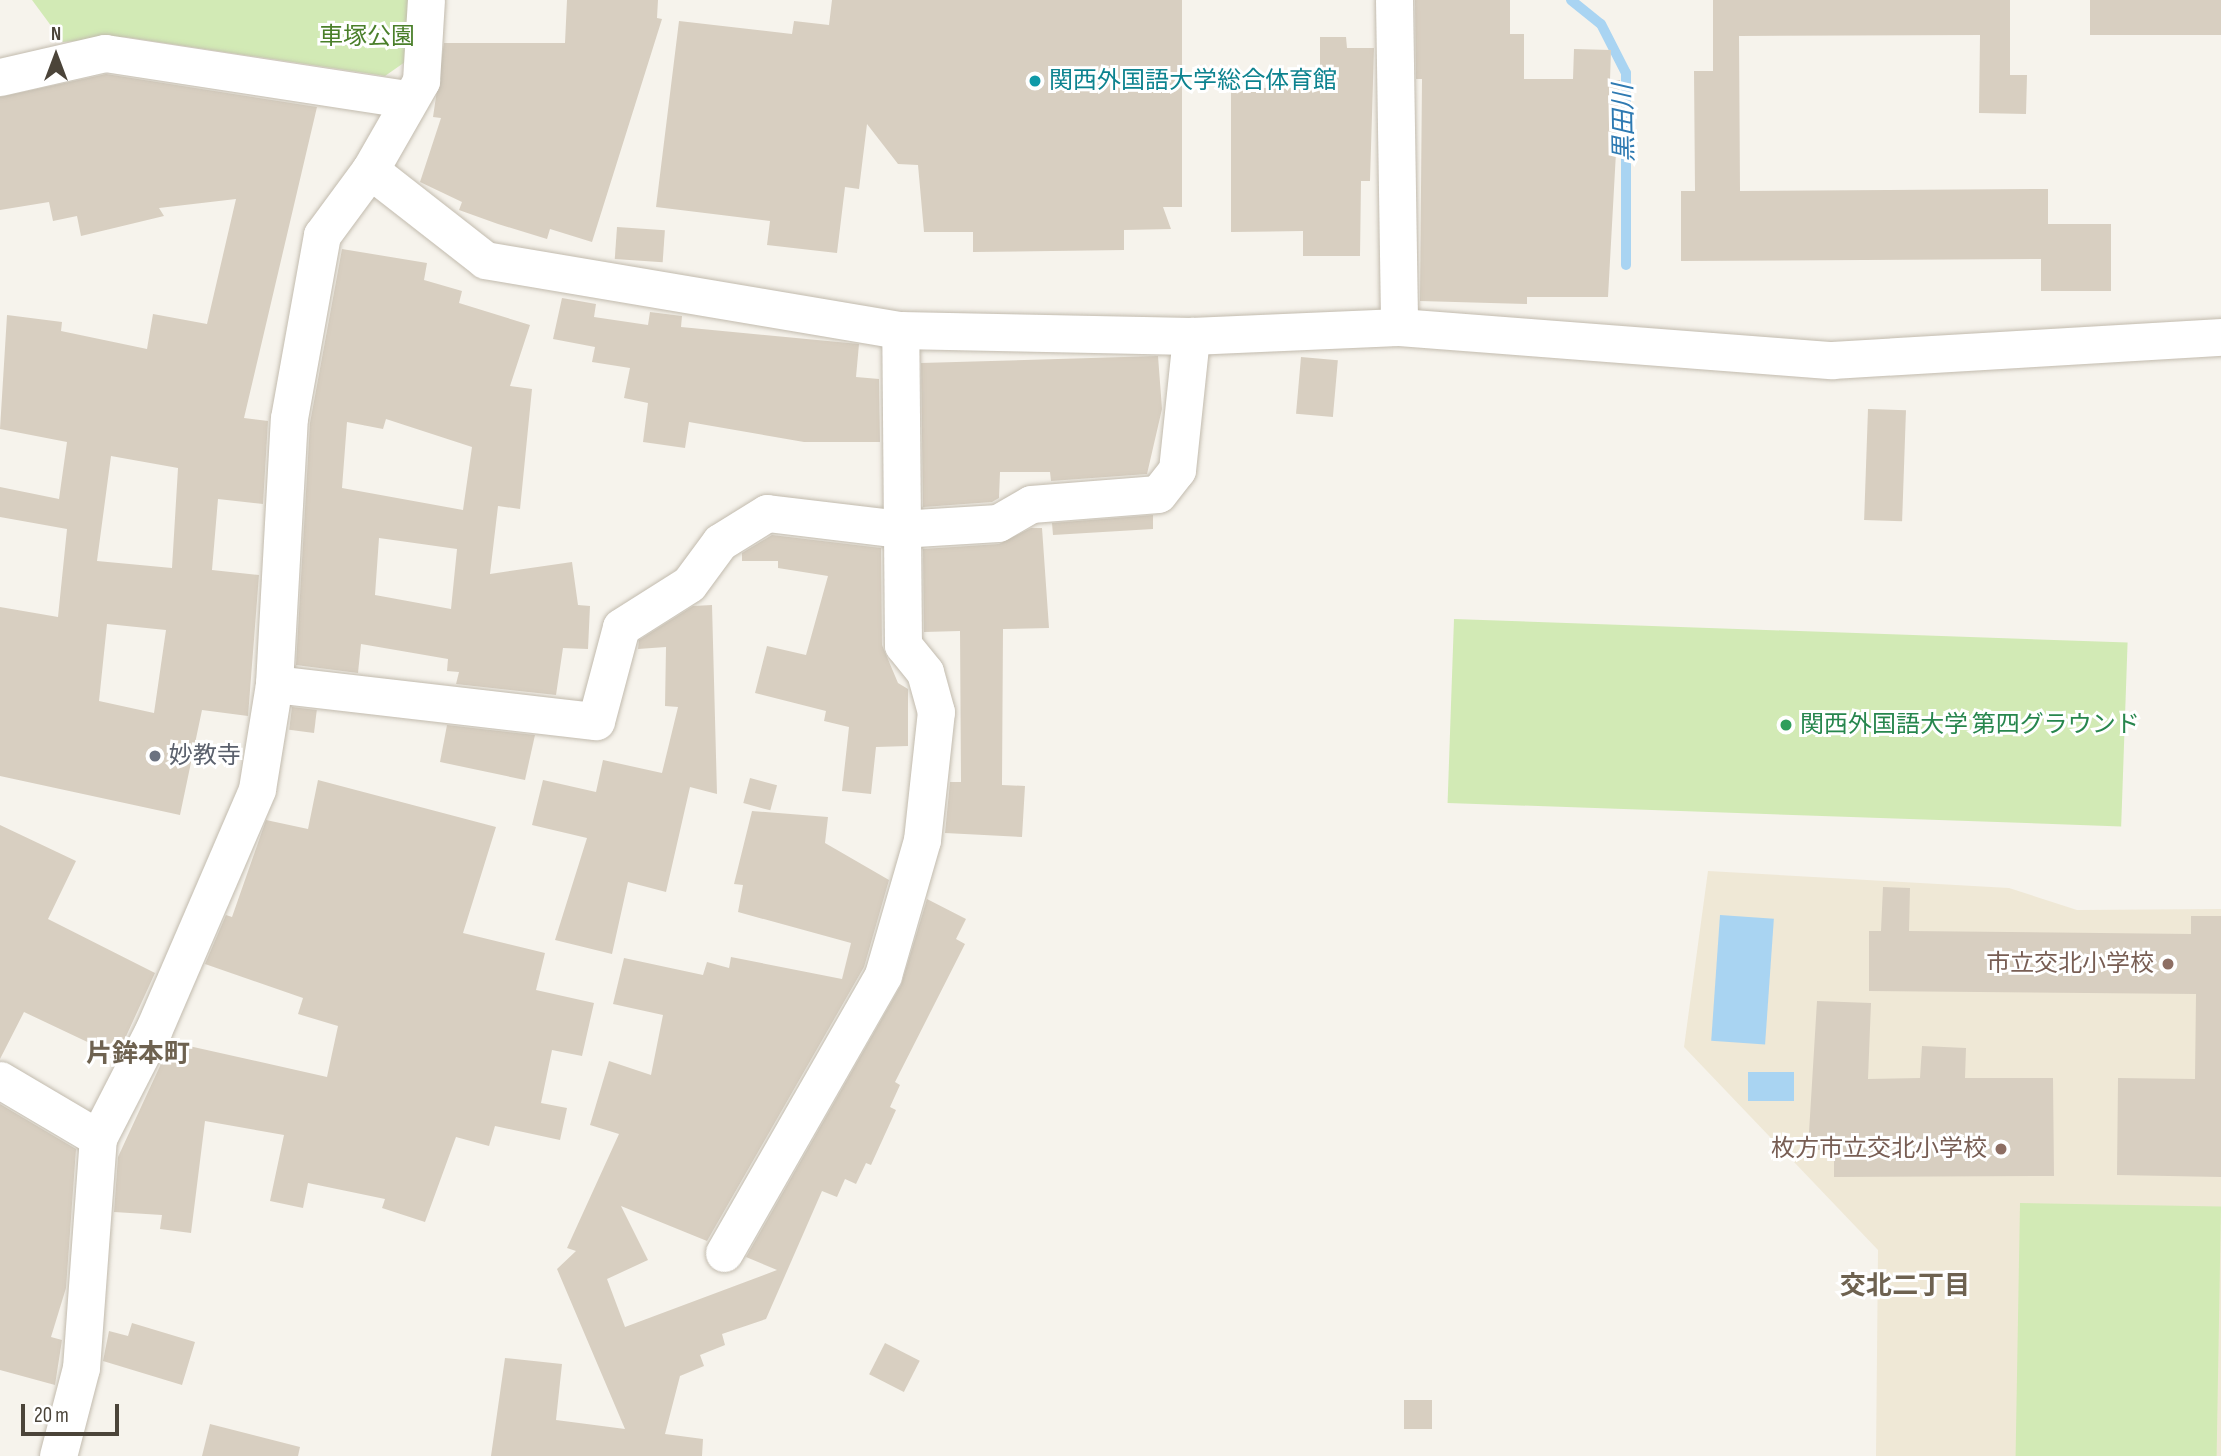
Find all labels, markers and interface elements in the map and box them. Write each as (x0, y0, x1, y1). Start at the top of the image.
north arrow (21, 21, 91, 91)
text: N (51, 23, 61, 46)
park label: 車塚公園 (319, 23, 415, 51)
place label: 関西外国語大学総合体育館 (1049, 67, 1337, 95)
marker: 関西外国語大学総合体育館 (1027, 73, 1043, 89)
water label: 黒田川 (1609, 84, 1641, 162)
place label: 関西外国語大学 第四グラウンド (1800, 711, 2140, 739)
marker: 関西外国語大学 第四グラウンド (1778, 717, 1794, 733)
place label: 妙教寺 (169, 742, 241, 770)
marker: 妙教寺 (147, 748, 163, 764)
place label: 市立交北小学校 (1986, 950, 2154, 978)
marker: 市立交北小学校 (2160, 956, 2176, 972)
district label: 片鉾本町 (86, 1039, 190, 1071)
place label: 枚方市立交北小学校 (1771, 1135, 1987, 1163)
marker: 枚方市立交北小学校 (1993, 1141, 2009, 1157)
district label: 交北二丁目 (1840, 1271, 1970, 1303)
scale bar (24, 1390, 122, 1434)
text: 20 m (34, 1403, 69, 1428)

